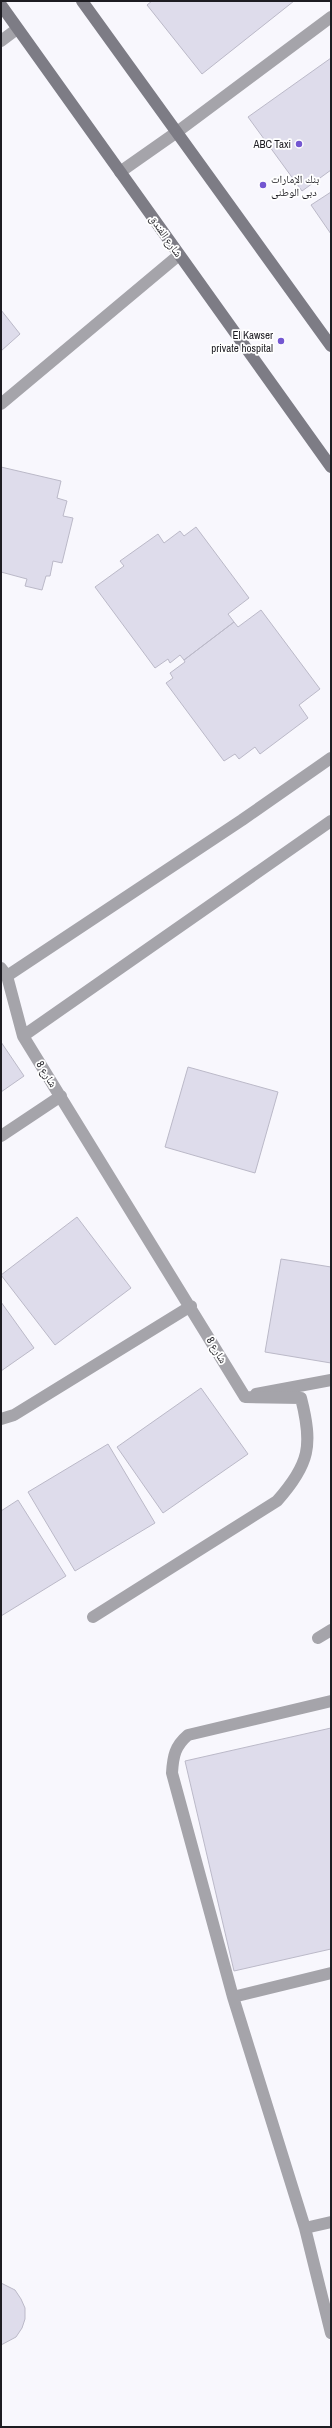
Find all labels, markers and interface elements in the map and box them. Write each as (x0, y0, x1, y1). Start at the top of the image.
place label: ABC Taxi (252, 137, 291, 151)
marker: ABC Taxi (294, 139, 304, 149)
place label: بنك الإمارات دبى الوطنى (271, 172, 319, 199)
marker: بنك الإمارات دبى الوطنى (258, 180, 268, 190)
street label: شارع الفندق (146, 212, 186, 260)
place label: El Kawser private hospital (211, 328, 273, 355)
marker: El Kawser private hospital (276, 336, 286, 346)
street label: شارع 8 (34, 1058, 60, 1090)
street label: شارع 8 (204, 1334, 230, 1366)

